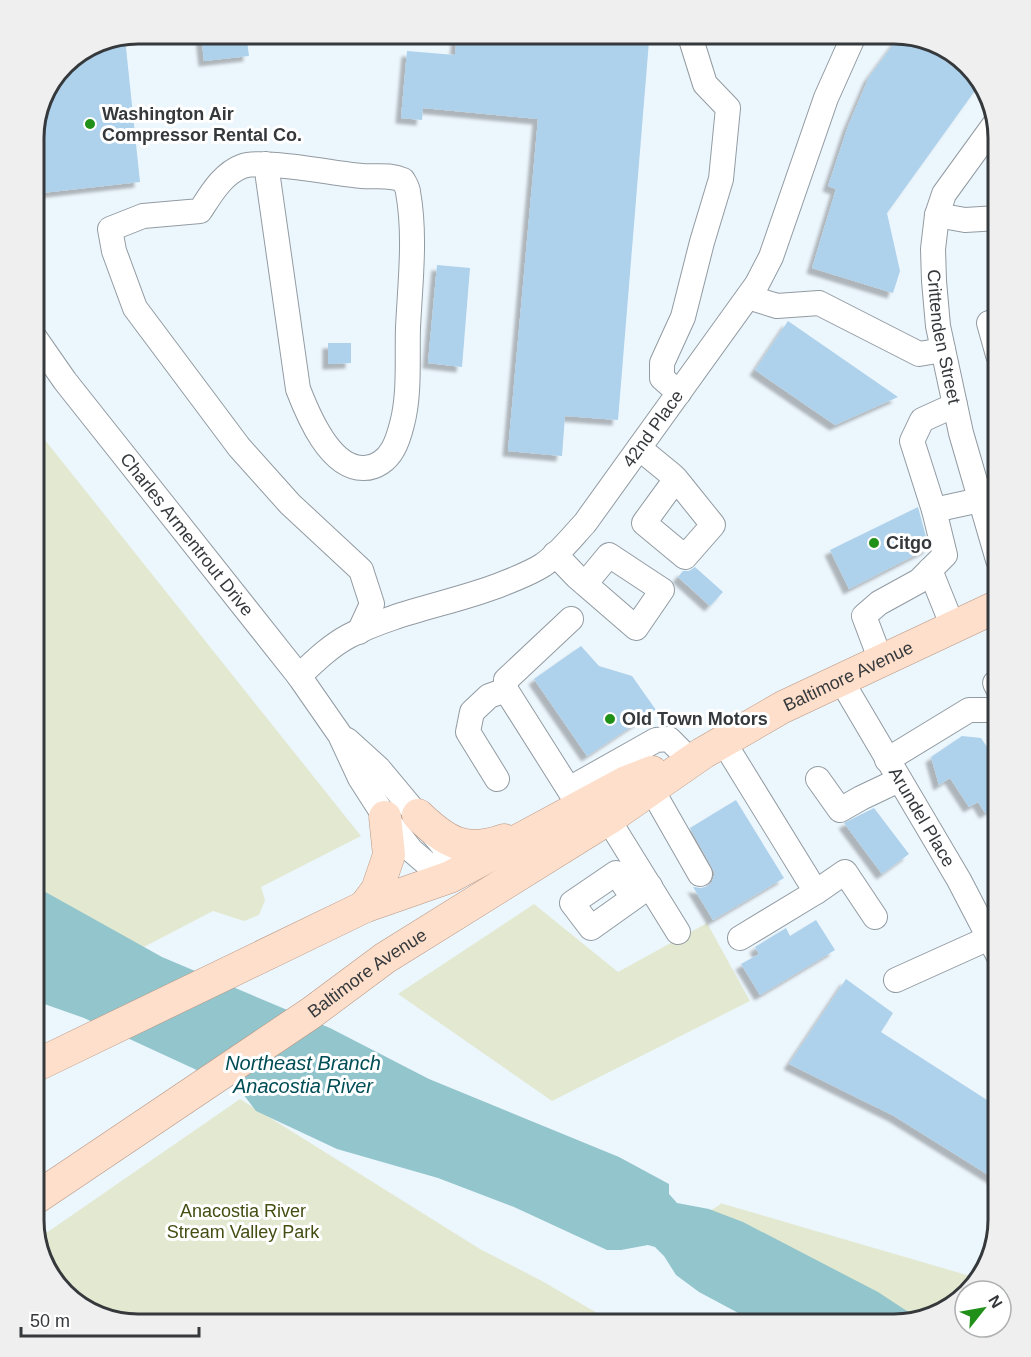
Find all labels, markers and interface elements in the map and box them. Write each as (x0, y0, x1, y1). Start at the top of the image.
place label: Washington Air Compressor Rental Co. (102, 104, 302, 145)
marker: Washington Air Compressor Rental Co. (83, 117, 97, 131)
street label: Crittenden Street (924, 269, 964, 406)
street label: 42nd Place (618, 386, 687, 471)
street label: Charles Armentrout Drive (116, 449, 257, 620)
place label: Citgo (886, 533, 932, 553)
marker: Citgo (867, 536, 881, 550)
street label: Baltimore Avenue (780, 637, 916, 715)
place label: Old Town Motors (622, 709, 768, 729)
marker: Old Town Motors (603, 712, 617, 726)
street label: Arundel Place (885, 764, 959, 870)
street label: Baltimore Avenue (304, 925, 430, 1022)
water label: Northeast Branch Anacostia River (225, 1052, 381, 1097)
park label: Anacostia River Stream Valley Park (167, 1201, 320, 1242)
north arrow (953, 1279, 1013, 1339)
text: N (985, 1292, 1006, 1311)
scale bar (21, 1300, 200, 1338)
text: 50 m (30, 1311, 70, 1331)

